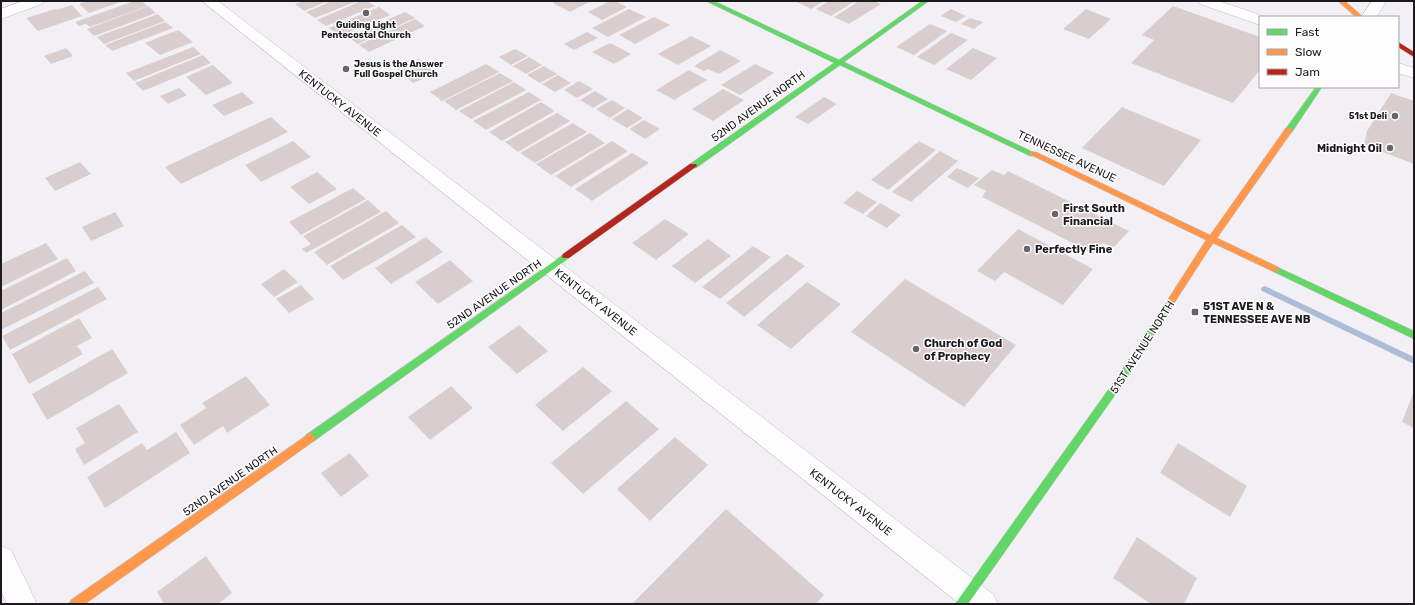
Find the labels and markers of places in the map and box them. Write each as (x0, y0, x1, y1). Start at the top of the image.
marker: Guiding Light Pentecostal Church (361, 8, 371, 18)
place label: Guiding Light Pentecostal Church (321, 20, 411, 40)
place label: Jesus is the Answer Full Gospel Church (354, 59, 443, 79)
marker: Jesus is the Answer Full Gospel Church (341, 64, 351, 74)
place label: 51st Deli (1349, 111, 1387, 121)
marker: 51st Deli (1390, 111, 1400, 121)
place label: Midnight Oil (1317, 142, 1382, 155)
marker: Midnight Oil (1385, 143, 1395, 153)
place label: First South Financial (1063, 202, 1125, 228)
marker: First South Financial (1050, 209, 1060, 219)
place label: Perfectly Fine (1035, 243, 1113, 256)
marker: Perfectly Fine (1022, 244, 1032, 254)
place label: 51ST AVE N & TENNESSEE AVE NB (1203, 300, 1311, 326)
marker: 51ST AVE N & TENNESSEE AVE NB (1190, 307, 1200, 317)
place label: Church of God of Prophecy (924, 337, 1002, 363)
marker: Church of God of Prophecy (911, 344, 921, 354)

